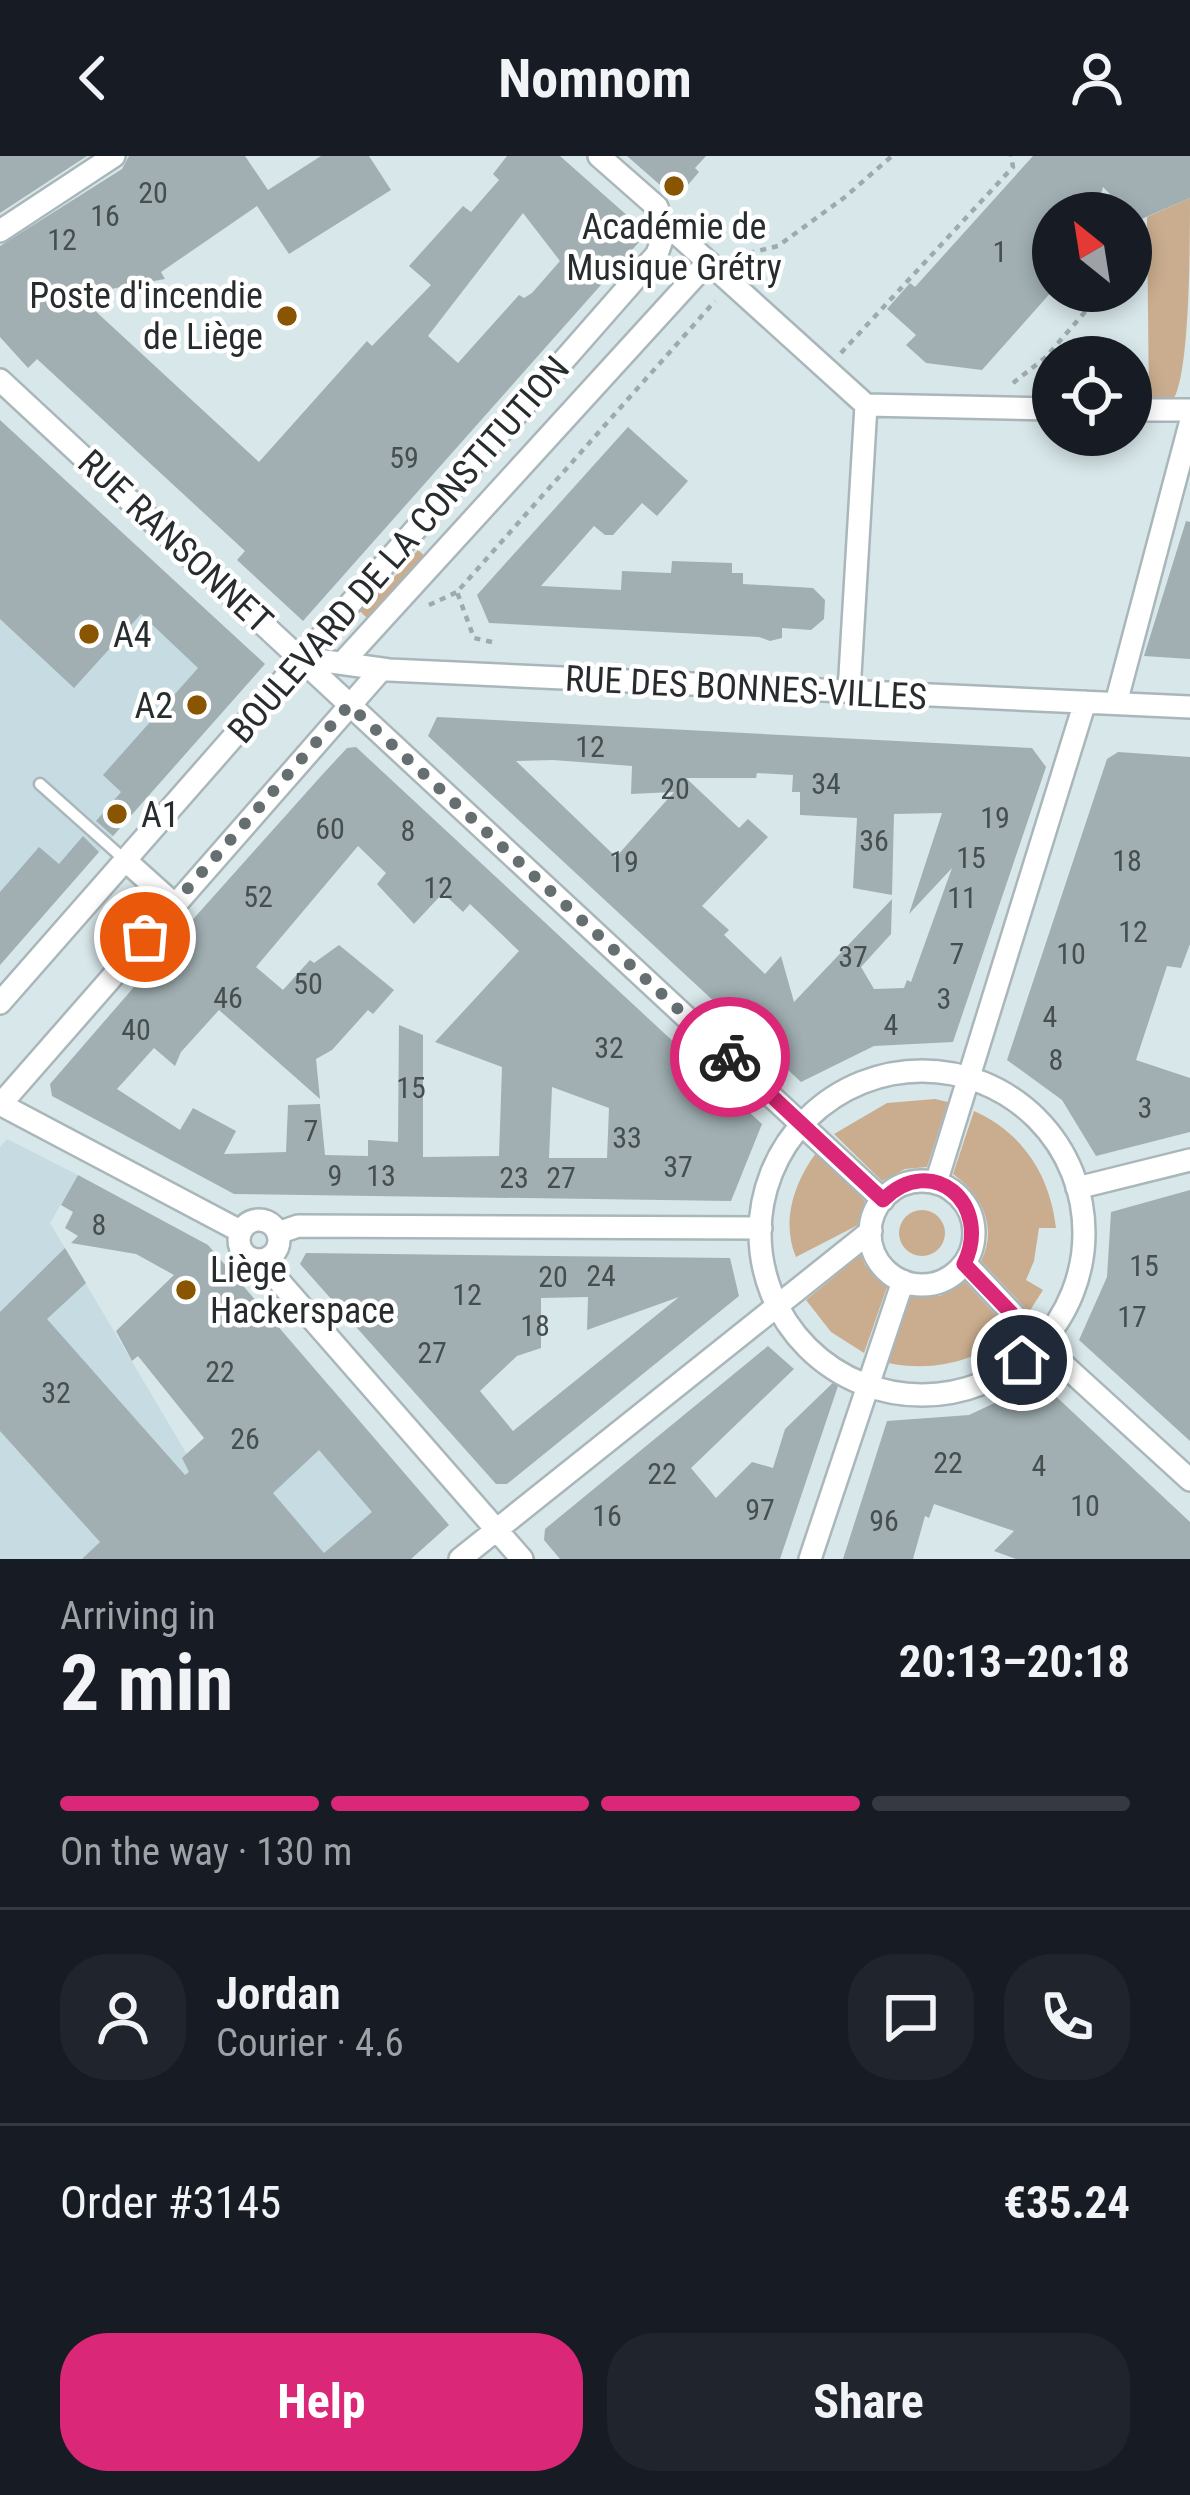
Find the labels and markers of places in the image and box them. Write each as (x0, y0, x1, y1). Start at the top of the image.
marker: Académie de Musique Grétry (661, 173, 687, 199)
place label: Académie de Musique Grétry (566, 206, 782, 289)
place label: Poste d'incendie de Liège (29, 275, 263, 358)
marker: Poste d'incendie de Liège (274, 303, 300, 329)
place label: A4 (113, 614, 152, 656)
marker: A4 (76, 621, 102, 647)
place label: A2 (134, 685, 173, 727)
marker: A2 (184, 692, 210, 718)
place label: A1 (141, 794, 180, 836)
marker: A1 (104, 801, 130, 827)
pin (94, 886, 196, 988)
place label: Liège Hackerspace (210, 1249, 395, 1332)
marker: Liège Hackerspace (173, 1277, 199, 1303)
pin (971, 1309, 1073, 1411)

